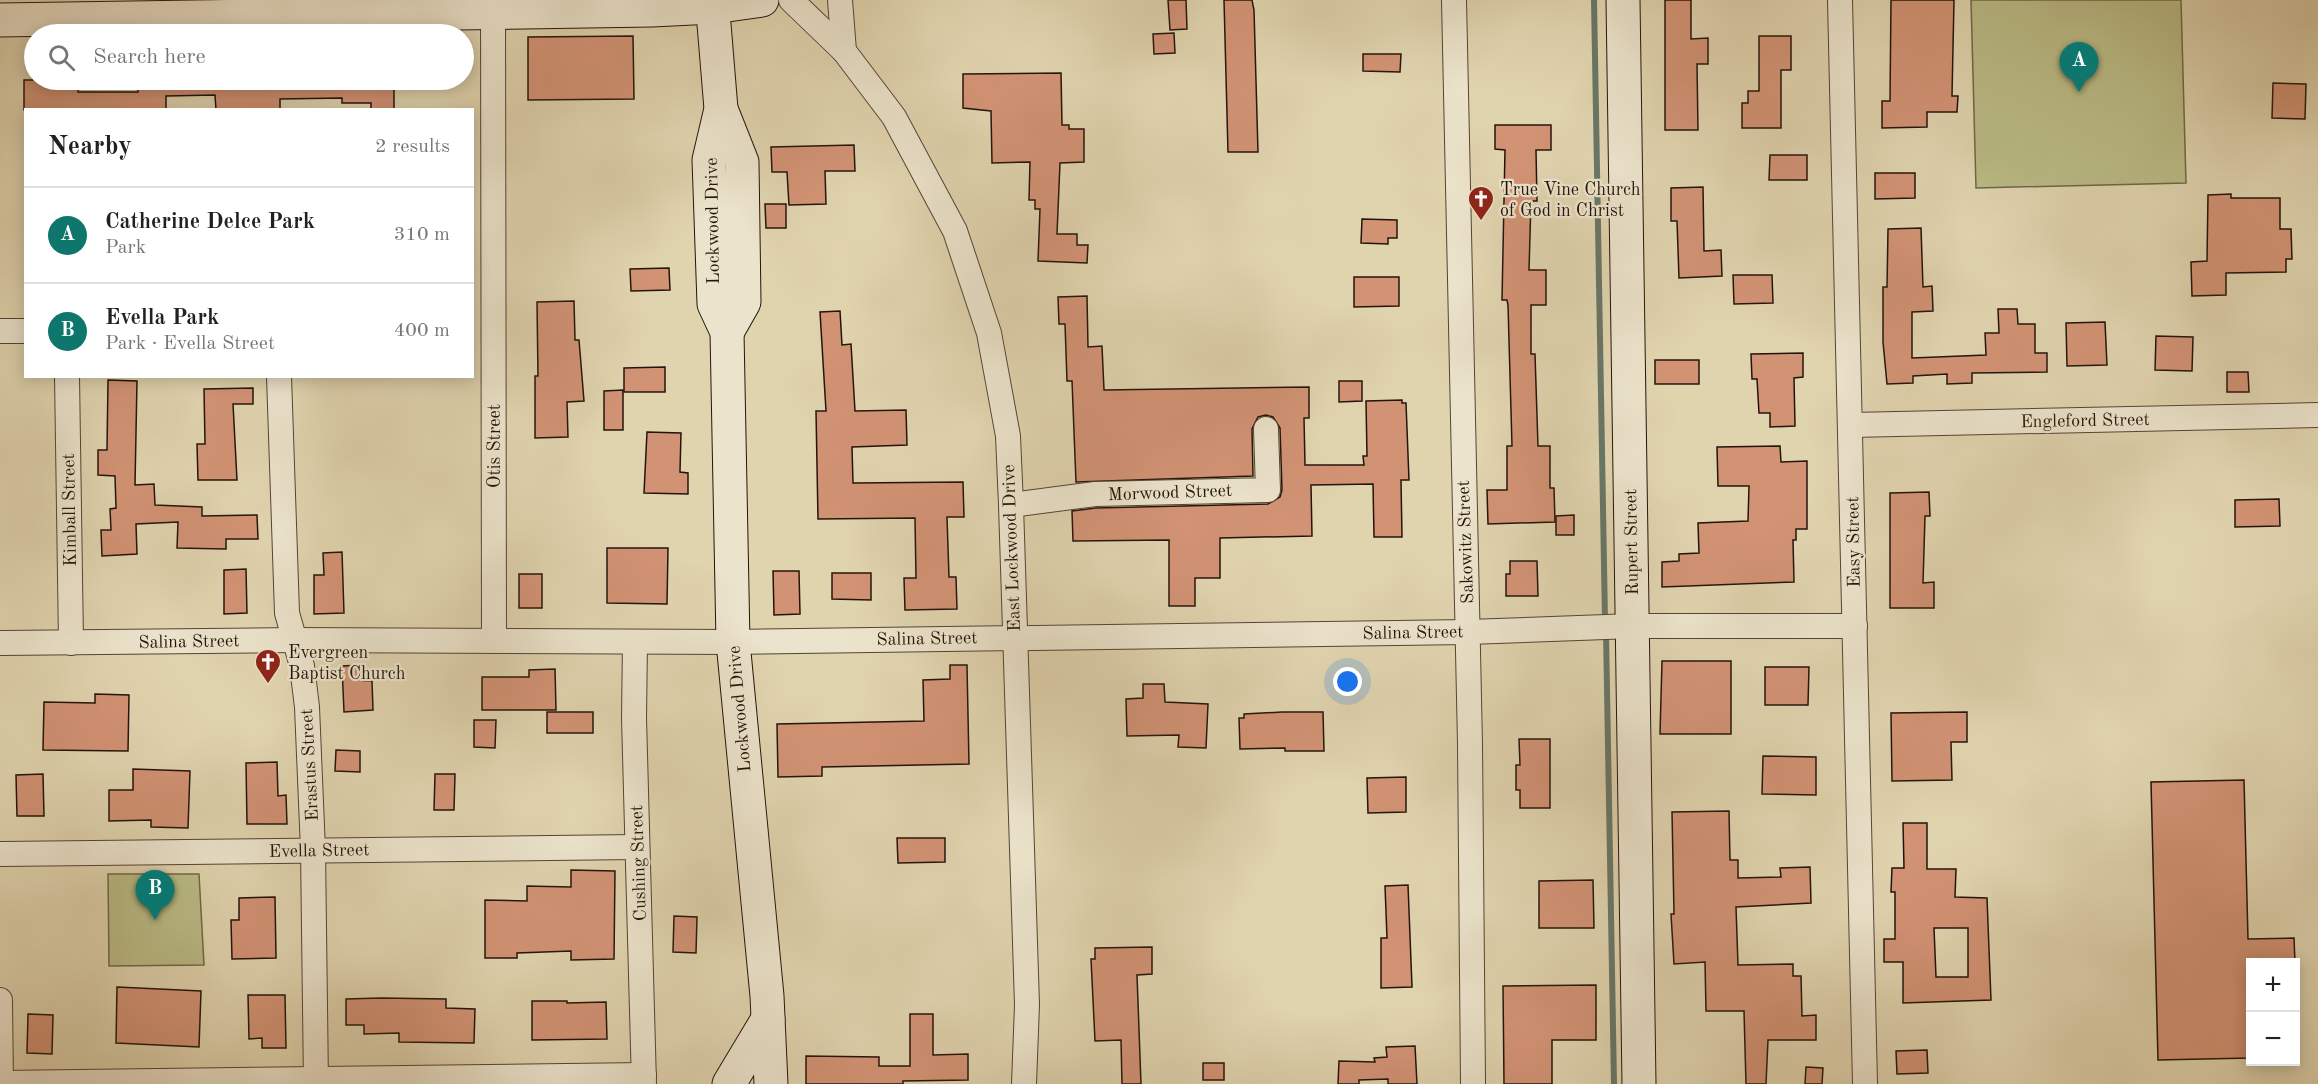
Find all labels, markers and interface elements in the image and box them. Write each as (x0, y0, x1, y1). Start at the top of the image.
search box (24, 24, 474, 90)
icon: search (45, 41, 78, 74)
pin: A (2060, 42, 2098, 92)
text: Search here (93, 46, 206, 68)
text: Nearby (48, 134, 132, 160)
text: 2 results (375, 137, 450, 157)
street label: Lockwood Drive (703, 157, 723, 285)
place label: True Vine Church of God in Christ (1500, 181, 1641, 220)
church icon: True Vine Church of God in Christ (1466, 184, 1496, 222)
text: Catherine Delce Park (105, 211, 315, 233)
text: A (60, 225, 75, 245)
text: 310 m (394, 225, 450, 245)
text: Park (105, 238, 146, 258)
text: Evella Park (105, 307, 219, 329)
text: B (60, 321, 75, 341)
text: 400 m (394, 321, 450, 341)
text: Park · Evella Street (105, 334, 275, 354)
street label: Otis Street (486, 404, 504, 488)
street label: Engleford Street (2020, 411, 2150, 431)
street label: Kimball Street (60, 453, 80, 567)
street label: East Lockwood Drive (1000, 464, 1024, 632)
street label: Sakowitz Street (1455, 480, 1477, 604)
street label: Morwood Street (1108, 482, 1233, 504)
street label: Rupert Street (1622, 489, 1642, 595)
street label: Easy Street (1844, 496, 1864, 588)
street label: Salina Street (1362, 623, 1464, 643)
street label: Salina Street (876, 629, 978, 649)
street label: Salina Street (138, 632, 240, 652)
place label: Evergreen Baptist Church (288, 644, 406, 683)
street label: Lockwood Drive (726, 645, 754, 773)
church icon: Evergreen Baptist Church (253, 647, 283, 685)
your location (1333, 667, 1362, 696)
street label: Erastus Street (298, 708, 322, 822)
street label: Cushing Street (628, 805, 650, 921)
street label: Evella Street (269, 841, 370, 861)
pin: B (136, 870, 174, 920)
map controls (2246, 958, 2300, 1066)
button: + (2246, 958, 2300, 1012)
button: − (2246, 1012, 2300, 1066)

